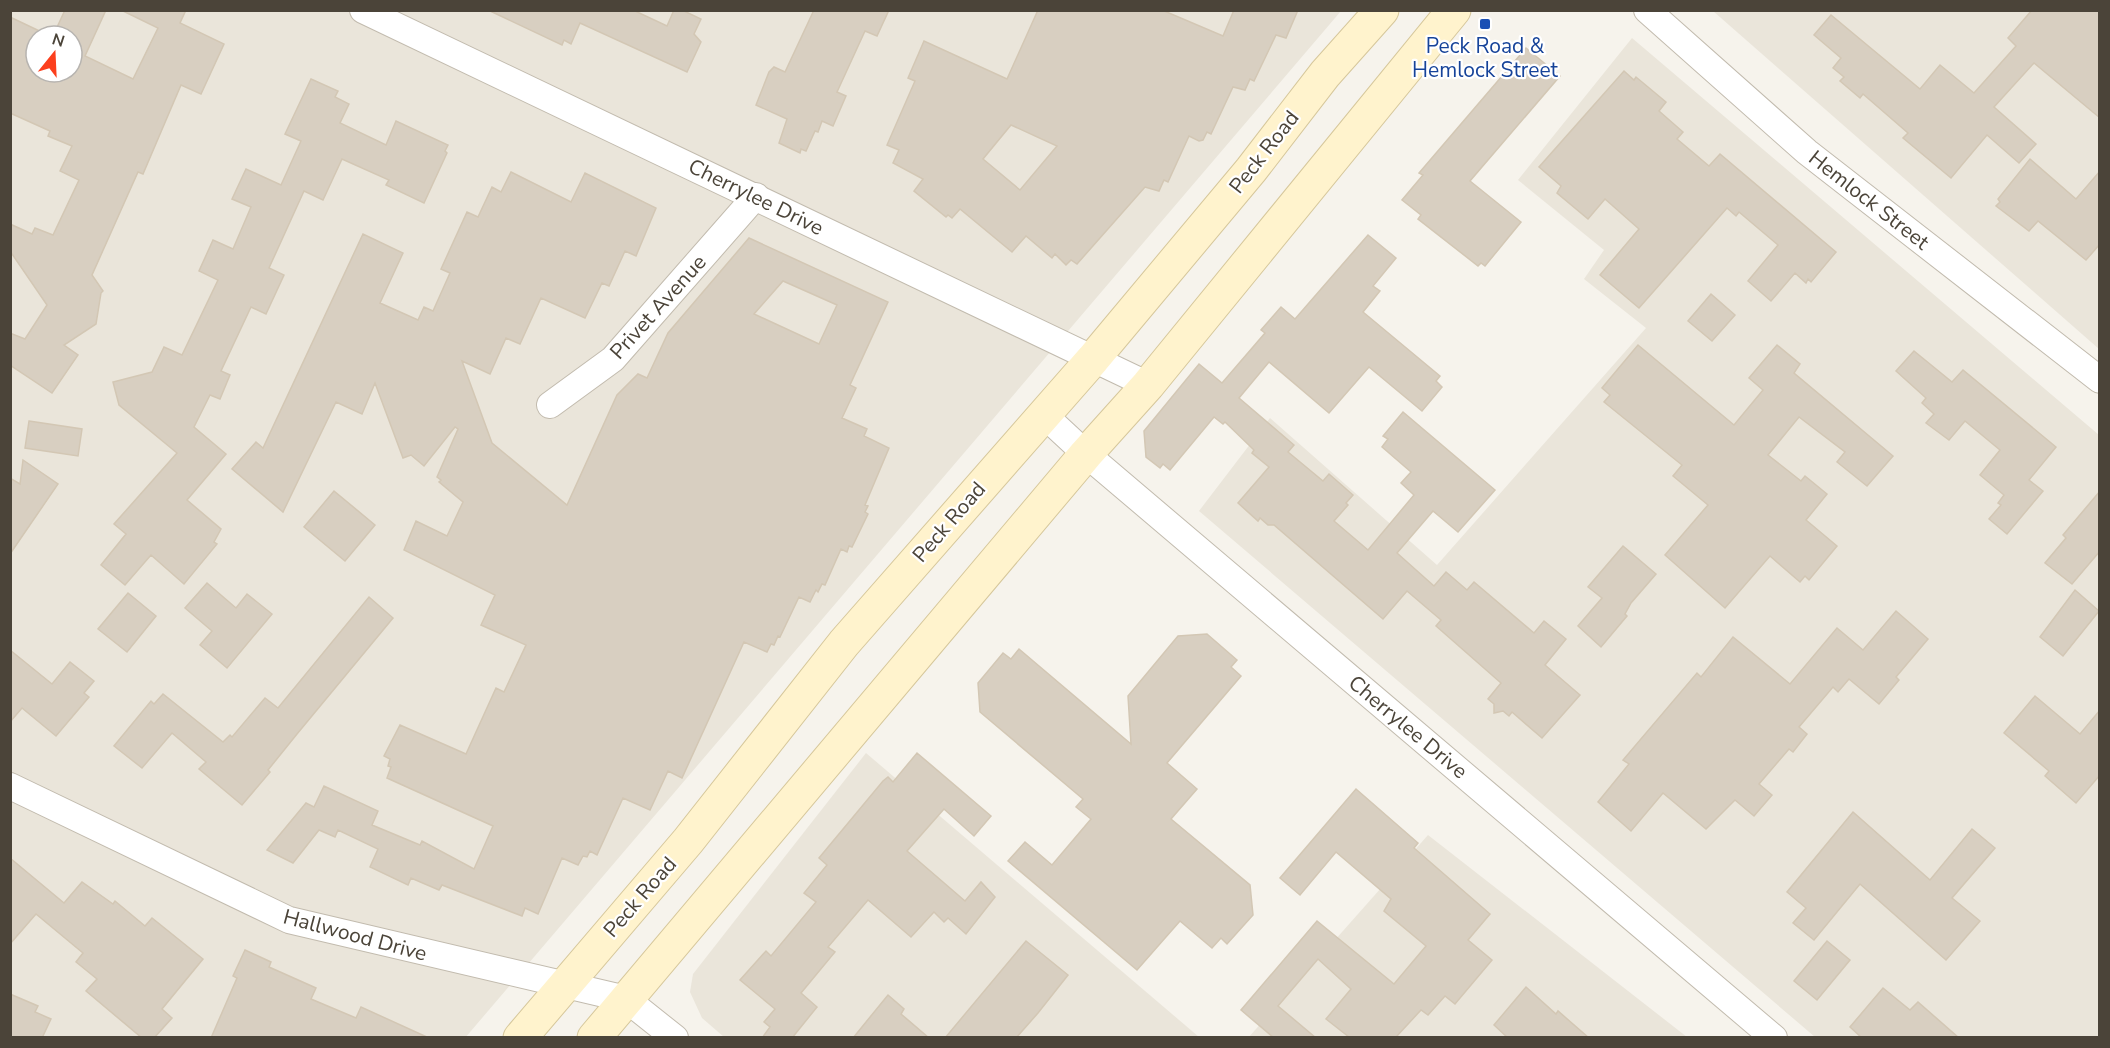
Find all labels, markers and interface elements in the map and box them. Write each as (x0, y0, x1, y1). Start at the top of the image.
marker: Peck Road & Hemlock Street (1478, 17, 1492, 31)
north arrow (24, 24, 84, 84)
text: N (49, 28, 67, 53)
place label: Peck Road & Hemlock Street (1412, 32, 1559, 84)
street label: Peck Road (1223, 105, 1305, 199)
street label: Hemlock Street (1803, 144, 1936, 256)
street label: Cherrylee Drive (684, 152, 828, 242)
street label: Privet Avenue (604, 249, 712, 365)
street label: Peck Road (906, 476, 992, 568)
street label: Cherrylee Drive (1343, 669, 1473, 785)
street label: Peck Road (597, 851, 683, 943)
street label: Hallwood Drive (280, 902, 430, 968)

